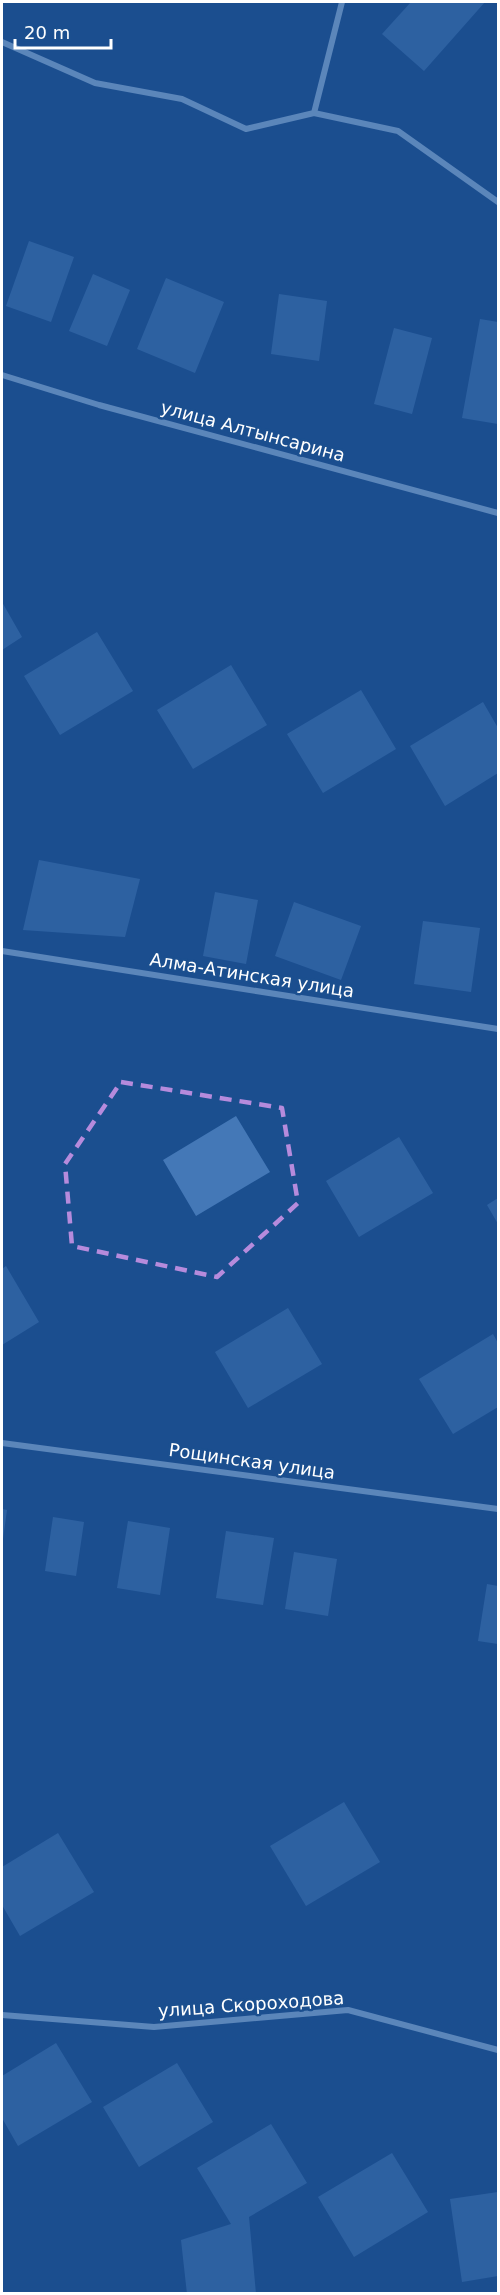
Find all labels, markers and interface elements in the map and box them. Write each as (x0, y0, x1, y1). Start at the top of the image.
scale bar (15, 12, 111, 50)
text: 20 m (24, 22, 70, 43)
street label: улица Алтынсарина (159, 396, 347, 466)
street label: Алма-Атинская улица (148, 948, 356, 1002)
street label: Рощинская улица (167, 1439, 337, 1483)
street label: улица Скороходова (157, 1987, 345, 2021)

